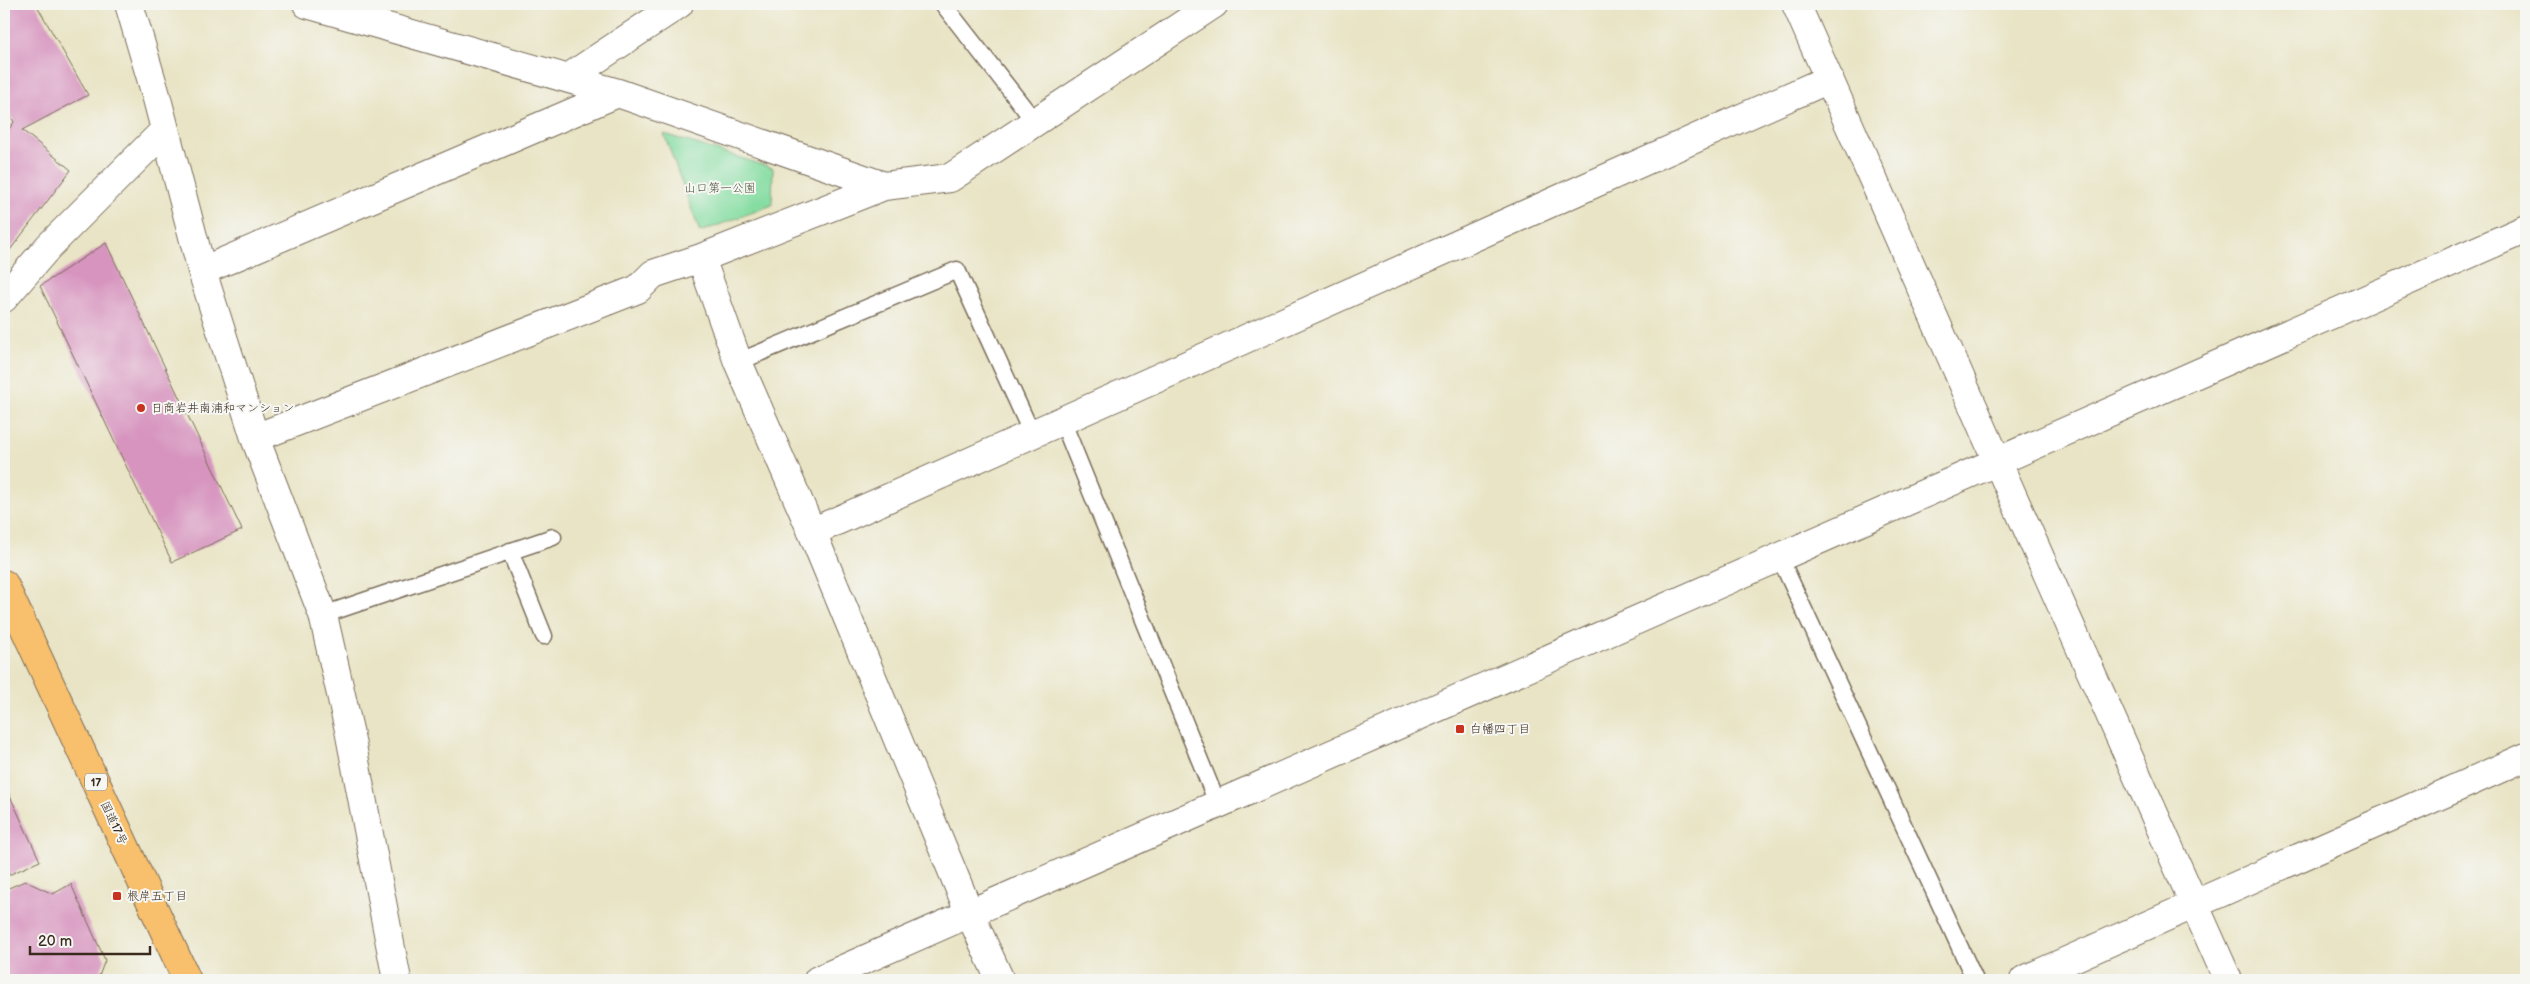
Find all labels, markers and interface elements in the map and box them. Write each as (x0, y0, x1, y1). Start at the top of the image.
park label: 山口第一公園 (684, 181, 756, 196)
place label: 日商岩井南浦和マンション (151, 401, 295, 416)
marker: 日商岩井南浦和マンション (135, 402, 147, 414)
place label: 白幡四丁目 (1470, 722, 1530, 737)
marker: 白幡四丁目 (1454, 723, 1466, 735)
road number: 17 (85, 774, 107, 790)
street label: 国道17号 (97, 799, 130, 847)
place label: 根岸五丁目 (127, 889, 187, 904)
marker: 根岸五丁目 (111, 890, 123, 902)
scale bar (30, 924, 150, 956)
text: 20 m (38, 932, 72, 951)

